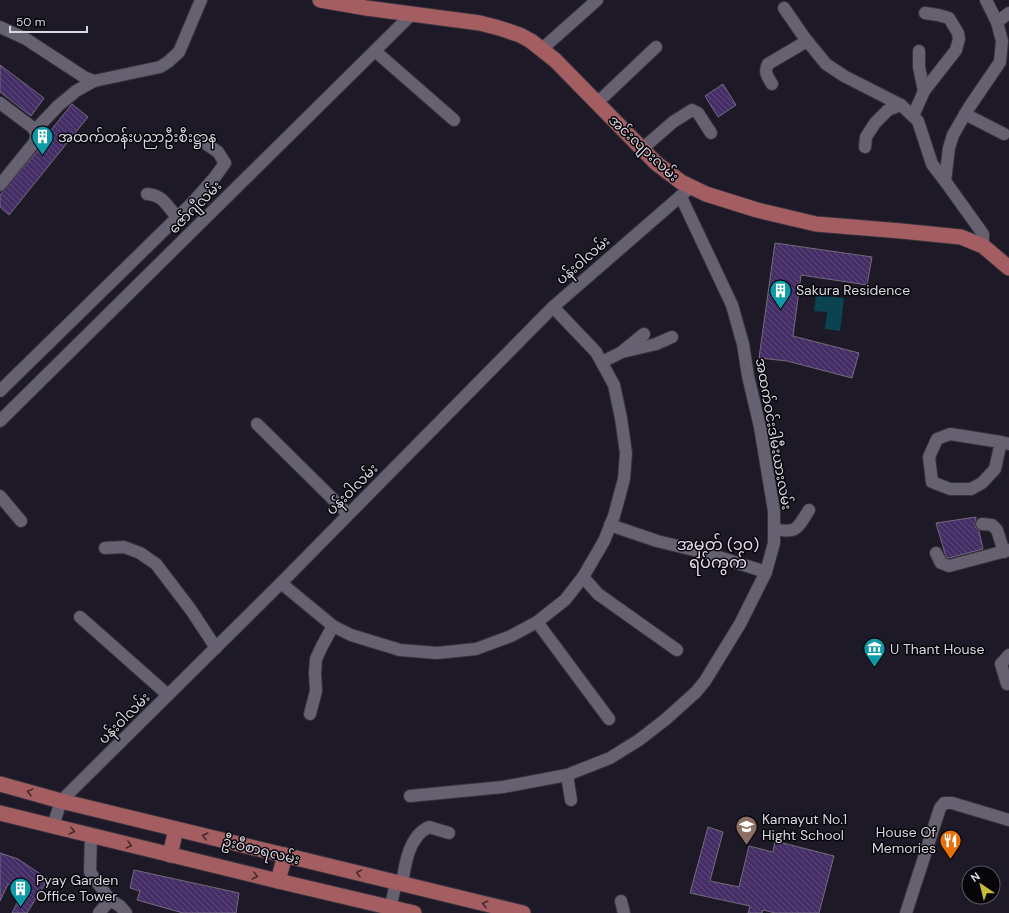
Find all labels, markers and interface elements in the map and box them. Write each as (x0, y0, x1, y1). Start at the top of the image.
scale bar (10, 8, 87, 34)
text: 50 m (16, 14, 45, 30)
street label: အင်းလျားလမ်း (603, 110, 684, 187)
building icon: အထက်တန်းပညာဦးစီးဋ္ဌာန (29, 124, 55, 157)
place label: အထက်တန်းပညာဦးစီးဋ္ဌာန (58, 127, 216, 149)
street label: ဇော်ဂျီလမ်း (164, 176, 227, 239)
street label: ပန်းဝါလမ်း (552, 231, 616, 291)
building icon: Sakura Residence (768, 277, 794, 310)
place label: Sakura Residence (796, 281, 910, 299)
street label: အထက်ဝင်းဒါမီးယားလမ်း (752, 356, 797, 511)
street label: ပန်းဝါလမ်း (322, 459, 384, 521)
district label: အမှတ် (၁၀) ရပ်ကွက် (677, 533, 759, 576)
museum icon: U Thant House (861, 636, 887, 669)
place label: U Thant House (890, 640, 985, 658)
street label: ပန်းဝါလမ်း (94, 688, 156, 750)
one-way arrow (27, 789, 34, 797)
place label: Kamayut No.1 Hight School (762, 810, 847, 844)
school or university icon: Kamayut No.1 Hight School (734, 814, 760, 847)
place label: House Of Memories (872, 823, 936, 857)
one-way arrow (69, 826, 75, 834)
restaurant icon: House Of Memories (938, 827, 964, 860)
street label: ဦးဝီစာရလမ်း (220, 831, 302, 871)
one-way arrow (202, 832, 209, 841)
one-way arrow (126, 840, 132, 848)
north arrow (961, 865, 1001, 905)
text: N (968, 869, 983, 885)
one-way arrow (355, 870, 362, 878)
place label: Pyay Garden Office Tower (36, 871, 118, 905)
one-way arrow (252, 871, 258, 879)
building icon: Pyay Garden Office Tower (8, 875, 34, 908)
one-way arrow (482, 900, 488, 908)

